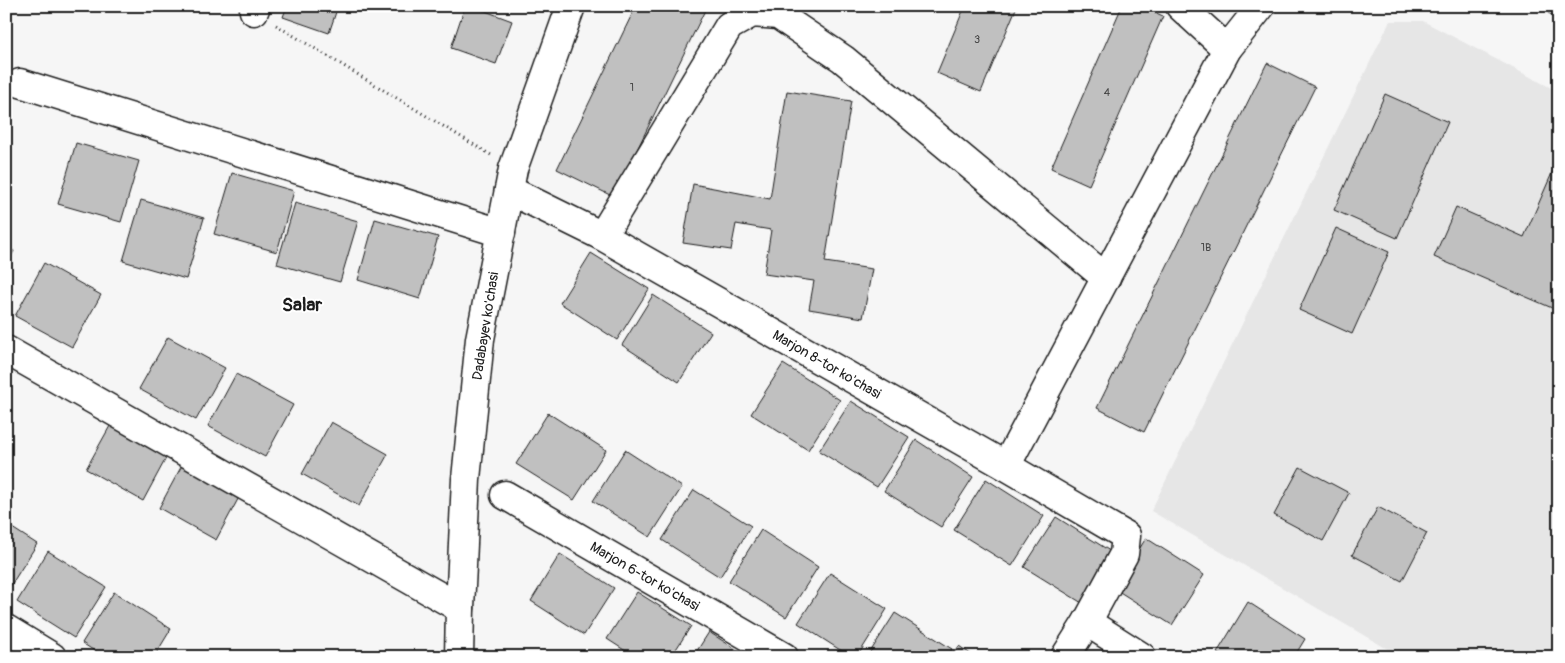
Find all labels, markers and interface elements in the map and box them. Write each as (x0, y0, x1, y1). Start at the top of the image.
house number: 3 (974, 33, 980, 46)
house number: 1 (630, 81, 634, 94)
house number: 4 (1104, 86, 1111, 99)
house number: 1B (1201, 241, 1211, 254)
street label: Dadabayev ko'chasi (469, 270, 503, 381)
district label: Salar (282, 293, 322, 317)
street label: Marjon 8-tor ko'chasi (769, 326, 884, 403)
street label: Marjon 6-tor ko'chasi (587, 538, 703, 615)

